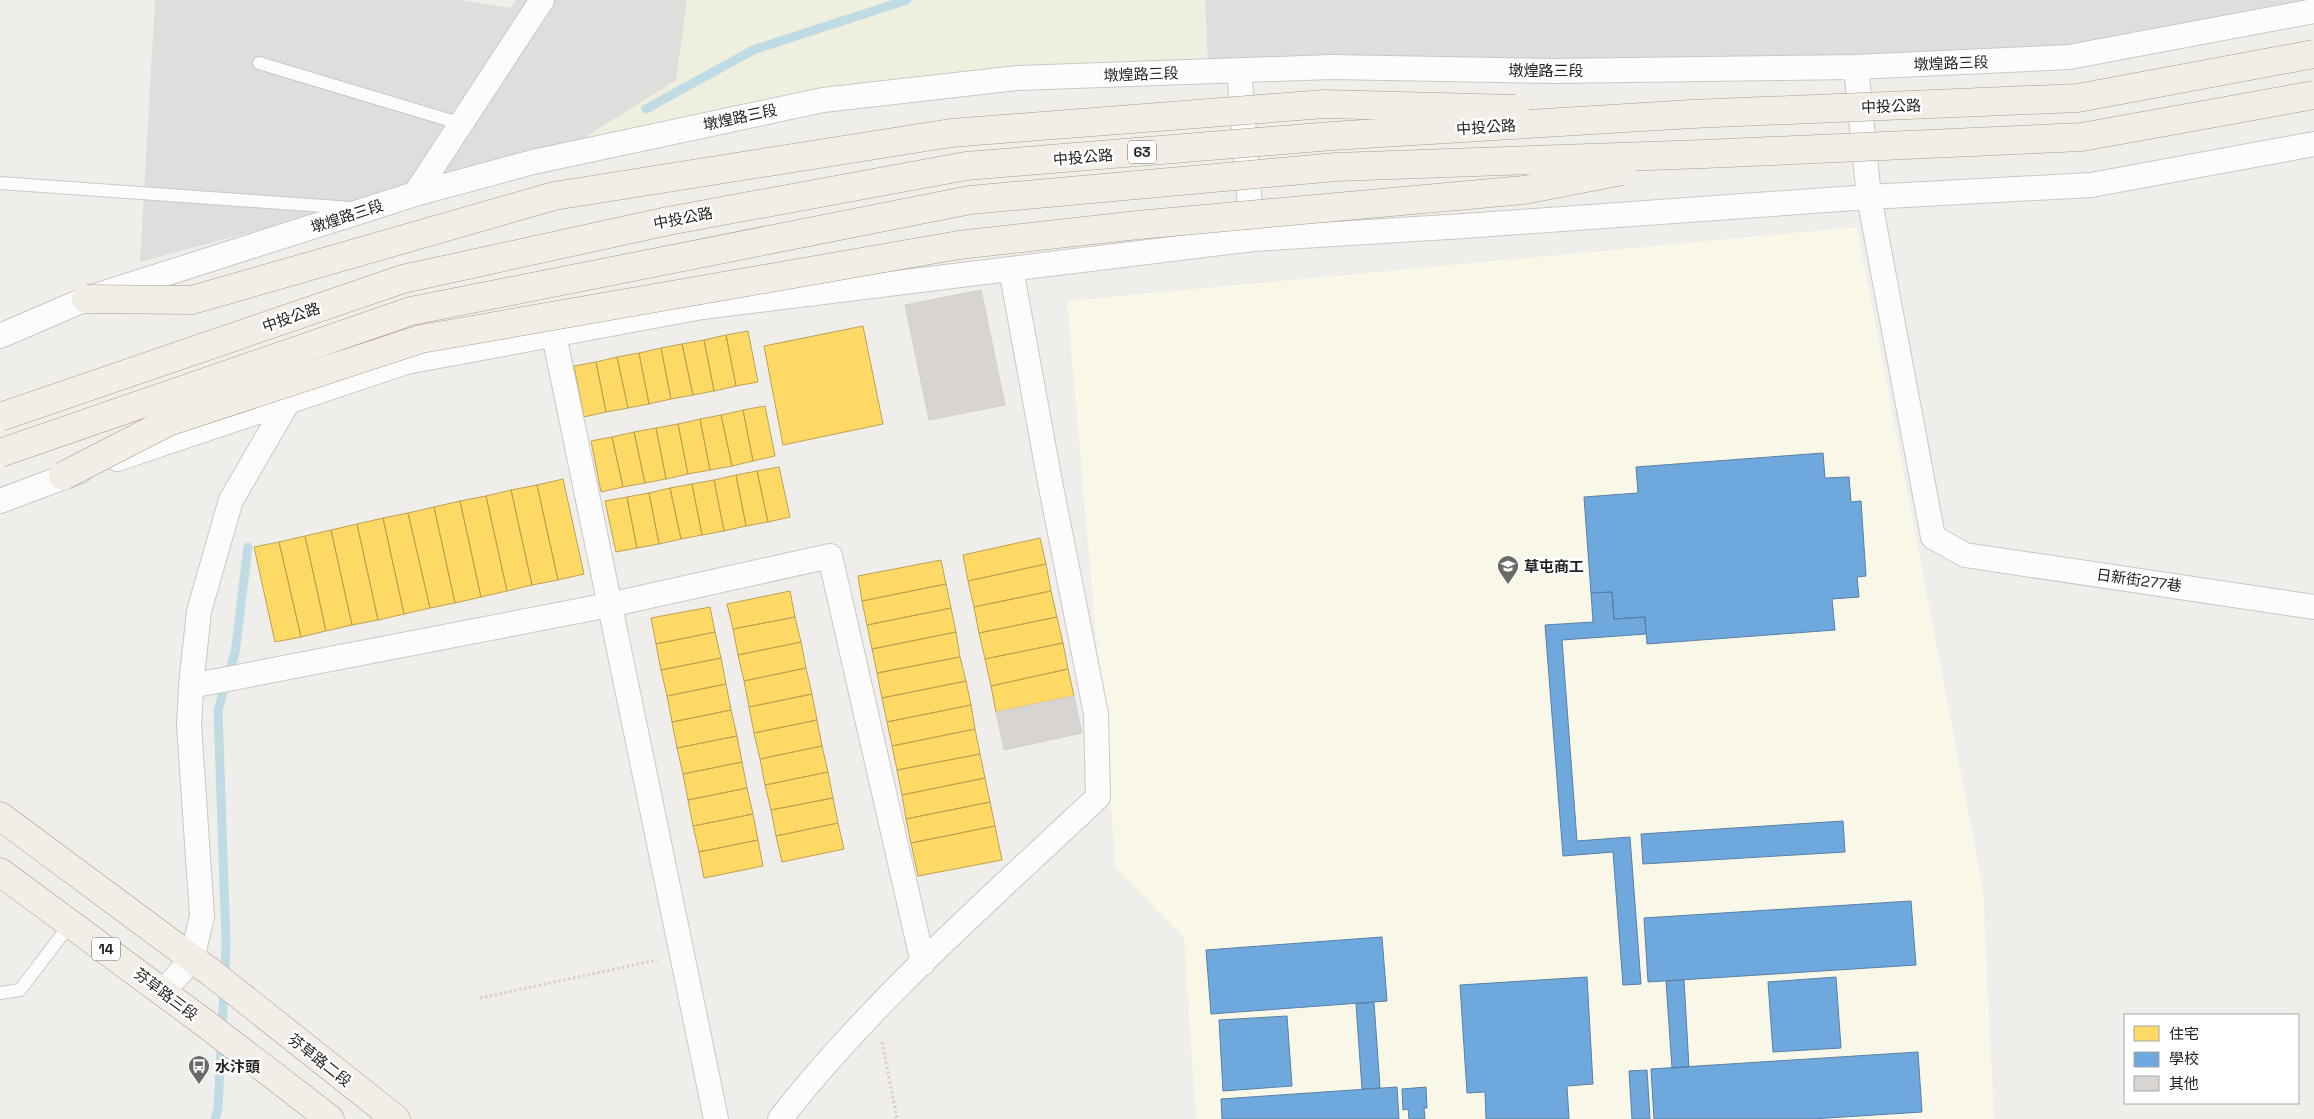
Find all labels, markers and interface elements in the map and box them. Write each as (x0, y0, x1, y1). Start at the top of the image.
street label: 墩煌路三段 (1913, 52, 1989, 74)
street label: 墩煌路三段 (1508, 61, 1584, 80)
street label: 墩煌路三段 (1103, 63, 1179, 85)
street label: 中投公路 (1861, 95, 1921, 117)
street label: 墩煌路三段 (701, 100, 779, 134)
street label: 中投公路 (1455, 115, 1517, 139)
road number: 63 (1128, 140, 1156, 163)
street label: 中投公路 (1052, 145, 1114, 169)
street label: 墩煌路三段 (308, 195, 386, 237)
street label: 中投公路 (652, 203, 714, 233)
street label: 中投公路 (260, 298, 322, 336)
school or university icon: 草屯商工 (1496, 554, 1520, 585)
place label: 草屯商工 (1524, 557, 1584, 576)
street label: 日新街277巷 (2095, 565, 2183, 595)
road number: 14 (92, 938, 120, 961)
street label: 芬草路三段 (130, 964, 202, 1024)
legend (2124, 1014, 2299, 1104)
text: 住宅 (2169, 1024, 2199, 1043)
street label: 芬草路二段 (285, 1029, 355, 1091)
text: 學校 (2169, 1049, 2199, 1068)
bus stop icon: 水汴頭 (187, 1054, 211, 1085)
place label: 水汴頭 (215, 1057, 260, 1076)
text: 其他 (2169, 1074, 2199, 1093)

